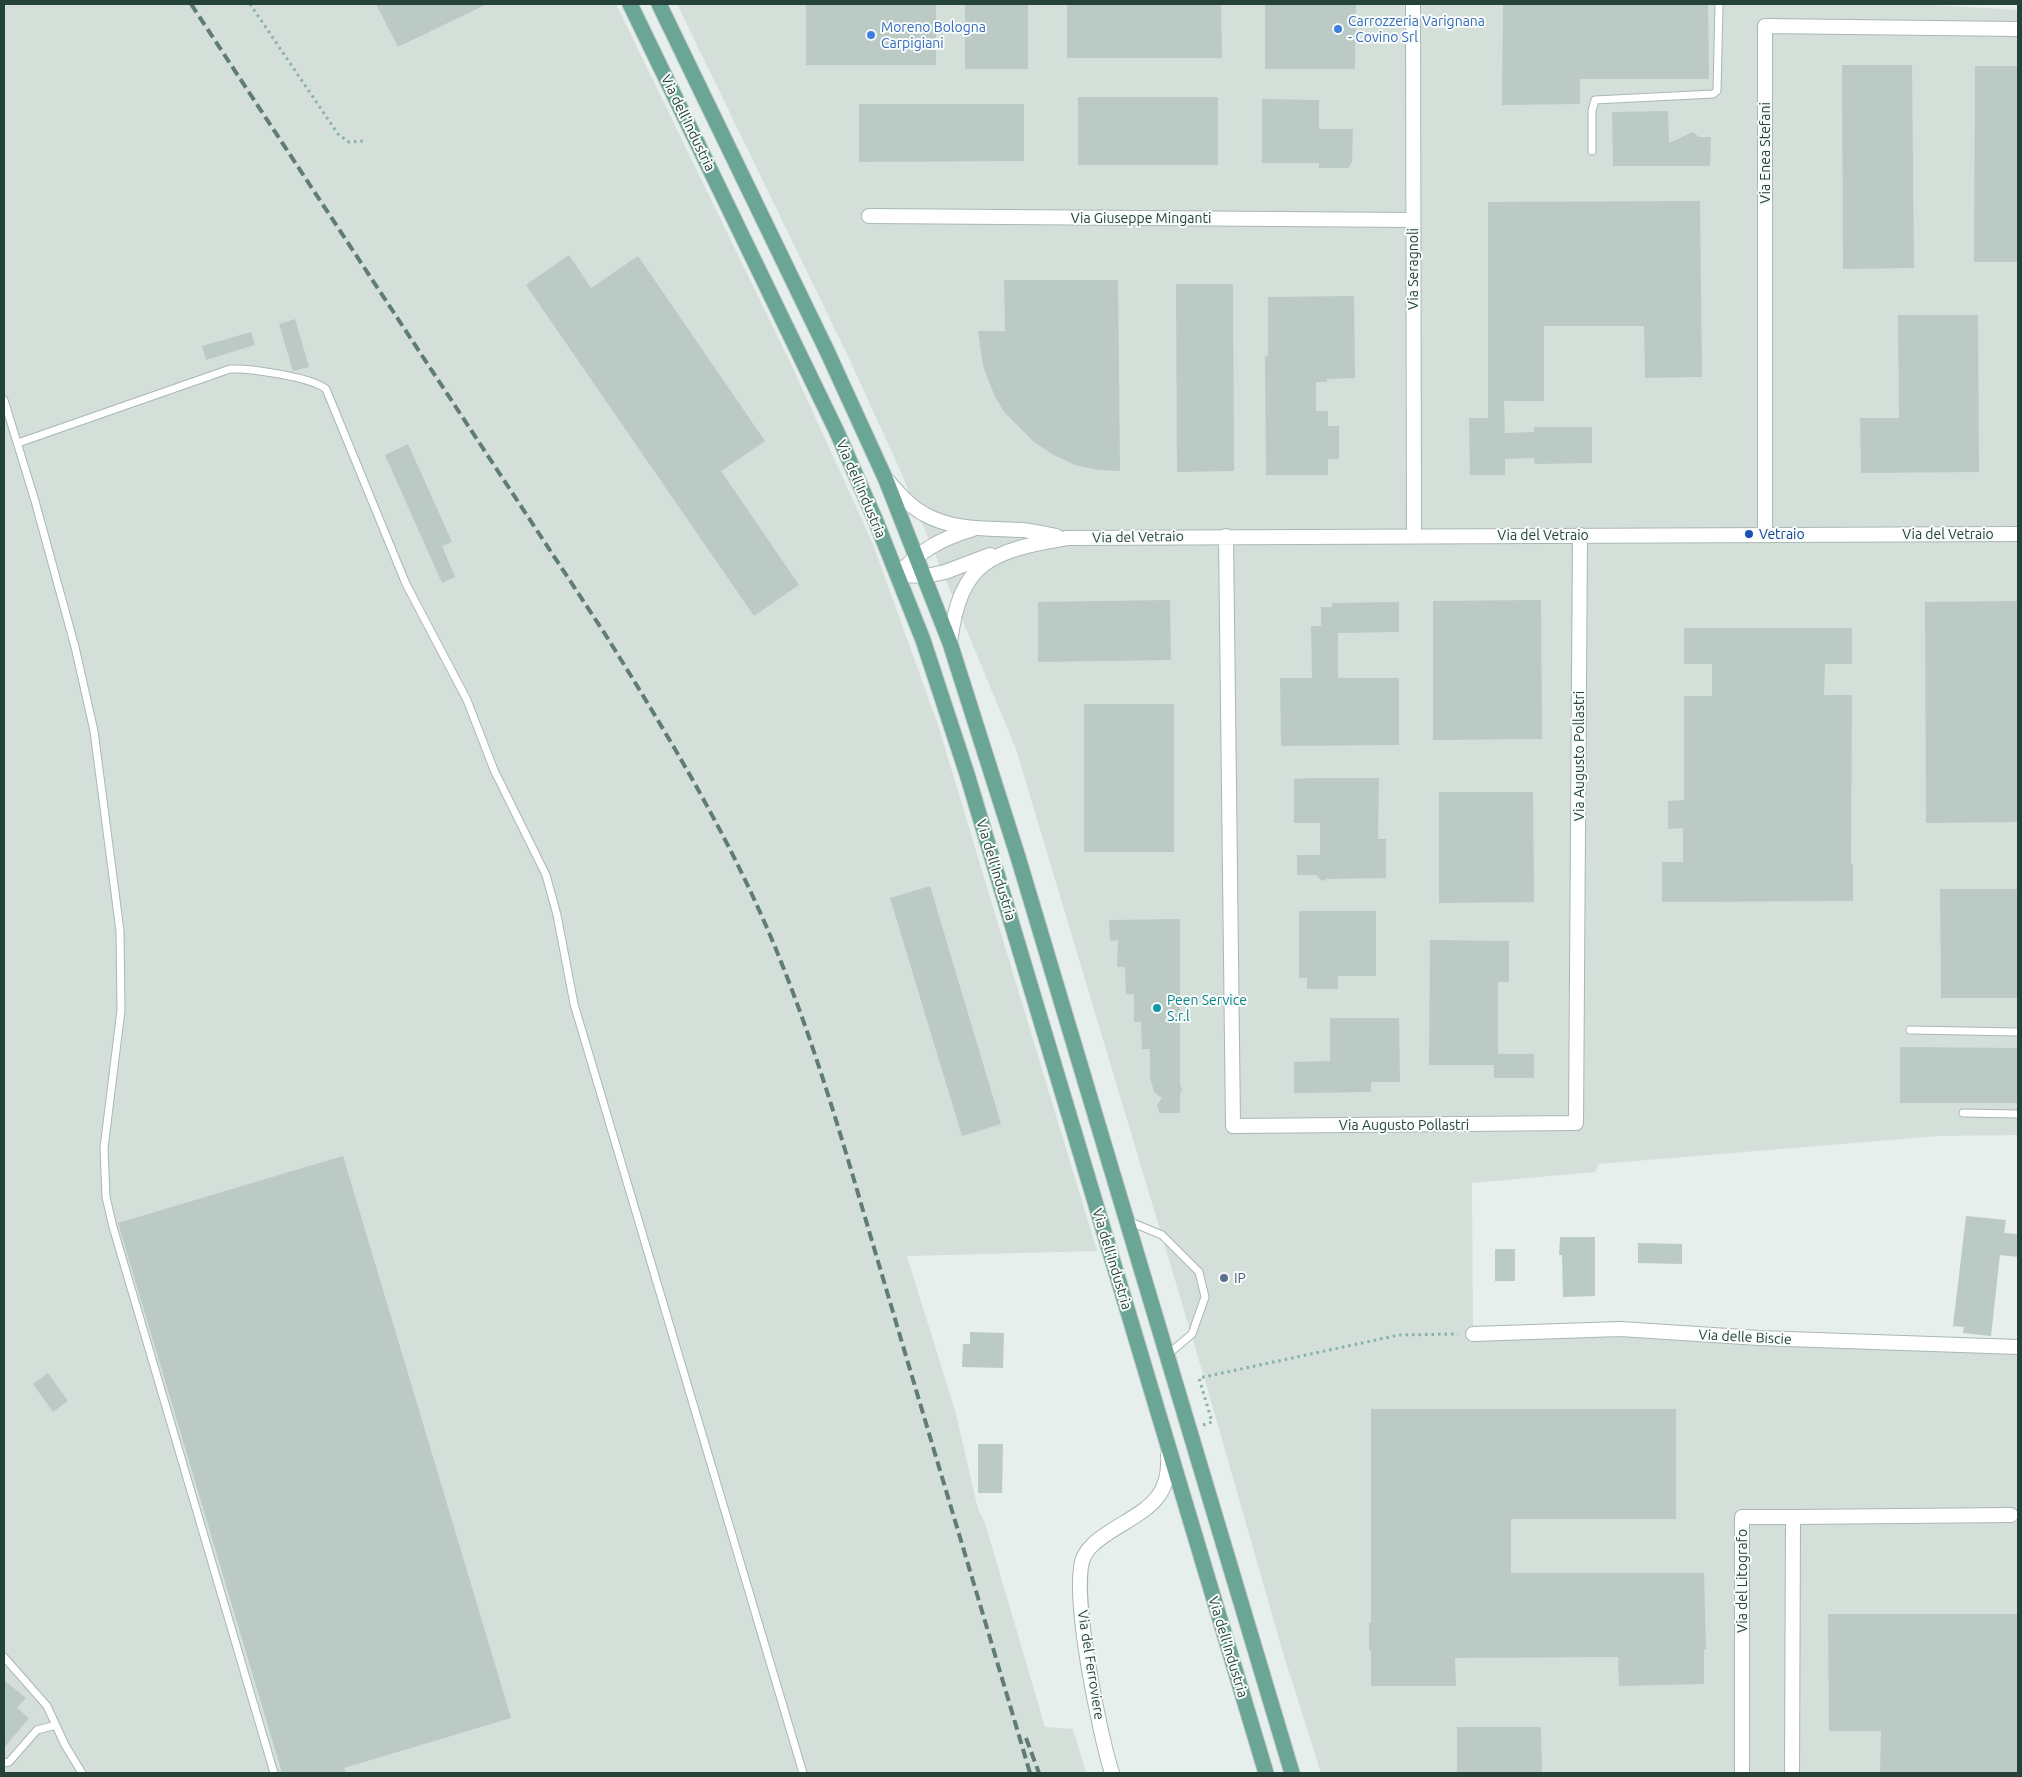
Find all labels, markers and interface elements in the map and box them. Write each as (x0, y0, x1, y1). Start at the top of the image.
place label: Carrozzeria Varignana - Covino Srl (1348, 13, 1485, 46)
place label: Moreno Bologna Carpigiani (881, 19, 986, 52)
marker: Carrozzeria Varignana - Covino Srl (1332, 23, 1344, 35)
marker: Moreno Bologna Carpigiani (865, 29, 877, 41)
street label: Via dell'Industria (657, 72, 719, 174)
street label: Via Enea Stefani (1757, 102, 1773, 204)
street label: Via Giuseppe Minganti (1071, 210, 1211, 226)
street label: Via Seragnoli (1405, 228, 1421, 310)
street label: Via dell'Industria (833, 437, 889, 541)
place label: Vetraio (1759, 526, 1805, 542)
street label: Via del Vetraio (1902, 526, 1994, 542)
street label: Via del Vetraio (1497, 527, 1589, 543)
street label: Via del Vetraio (1092, 528, 1184, 546)
marker: Vetraio (1743, 528, 1755, 540)
street label: Via Augusto Pollastri (1571, 691, 1587, 821)
street label: Via dell'Industria (973, 817, 1019, 923)
place label: Peen Service S.r.l (1167, 992, 1247, 1024)
marker: Peen Service S.r.l (1151, 1002, 1163, 1014)
street label: Via Augusto Pollastri (1339, 1117, 1469, 1133)
street label: Via dell'Industria (1089, 1206, 1135, 1312)
place label: IP (1234, 1270, 1246, 1286)
marker: IP (1218, 1272, 1230, 1284)
street label: Via delle Biscie (1698, 1326, 1792, 1348)
street label: Via del Litografo (1734, 1529, 1750, 1633)
street label: Via dell'Industria (1205, 1594, 1251, 1700)
street label: Via del Ferroviere (1074, 1609, 1108, 1721)

